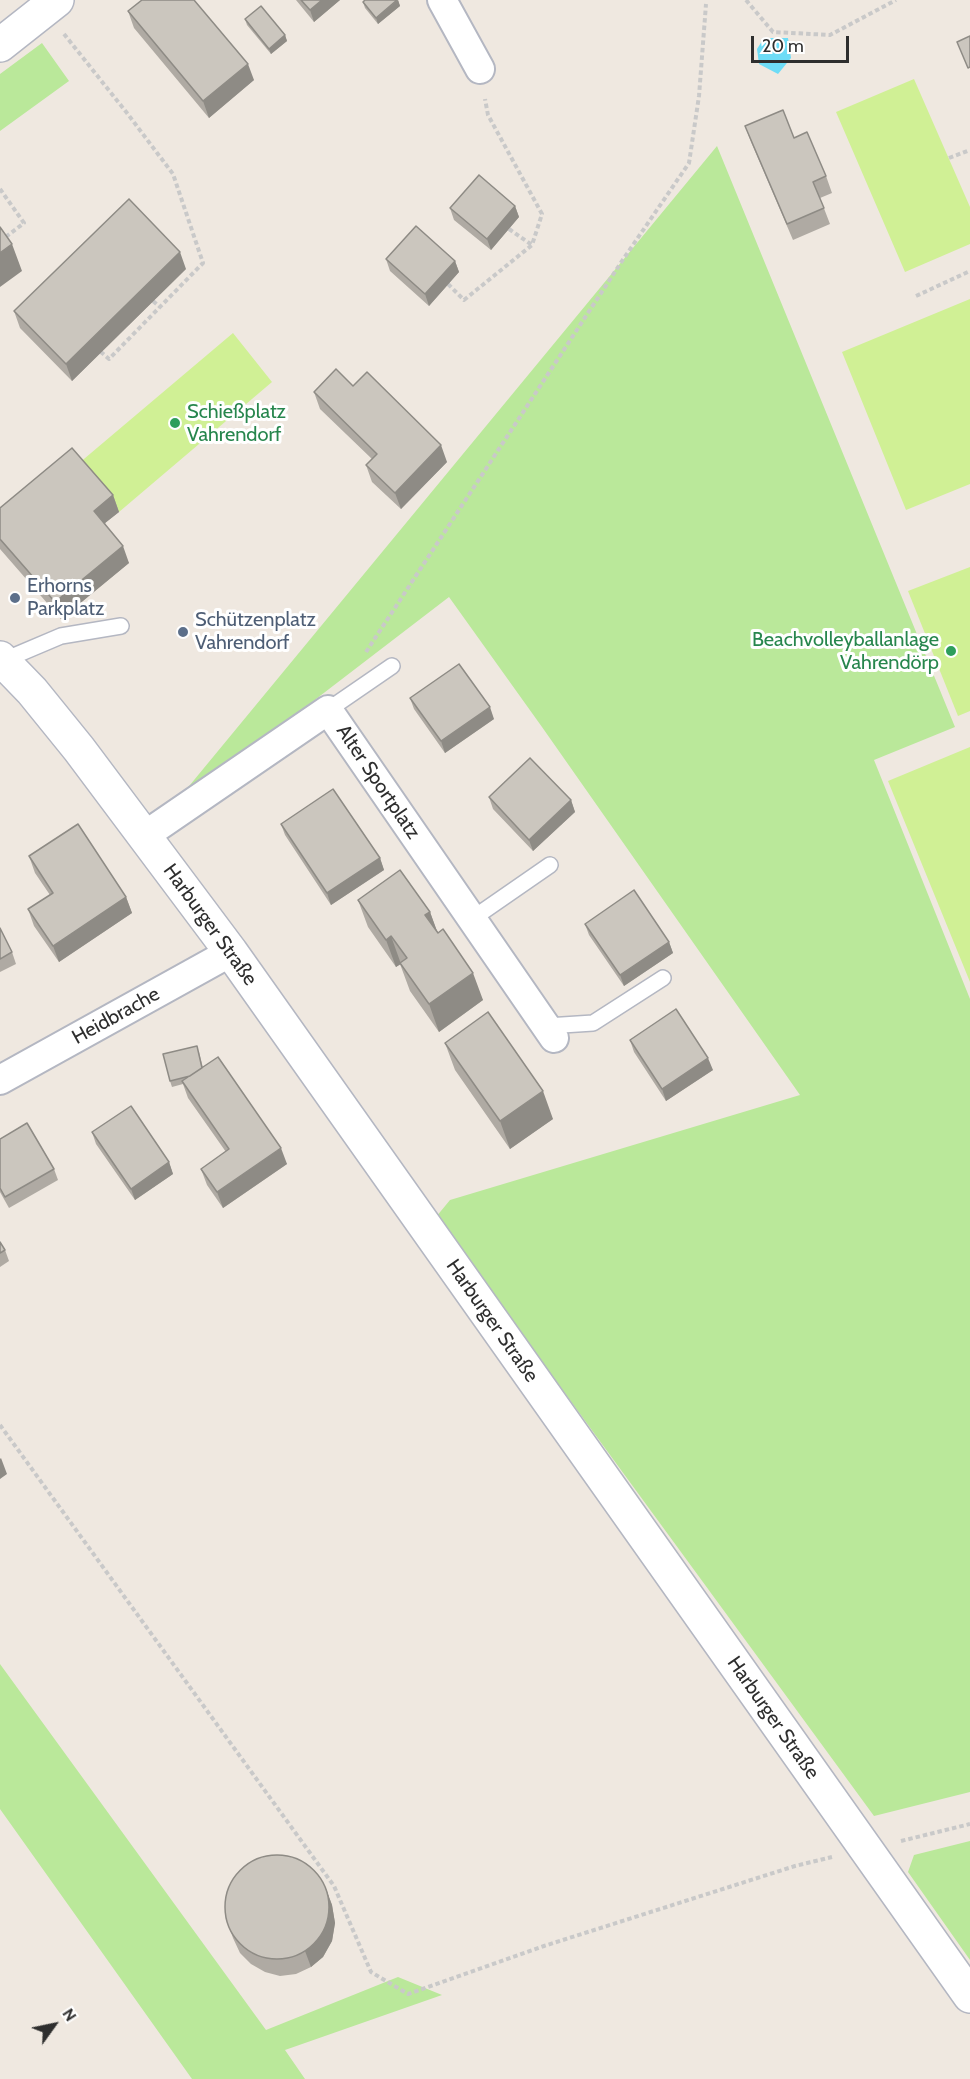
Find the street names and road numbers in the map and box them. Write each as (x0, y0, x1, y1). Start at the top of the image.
street label: Alter Sportplatz (331, 720, 425, 844)
street label: Harburger Straße (158, 860, 262, 990)
street label: Heidbrache (68, 982, 164, 1050)
street label: Harburger Straße (441, 1255, 543, 1387)
street label: Harburger Straße (722, 1652, 824, 1784)

